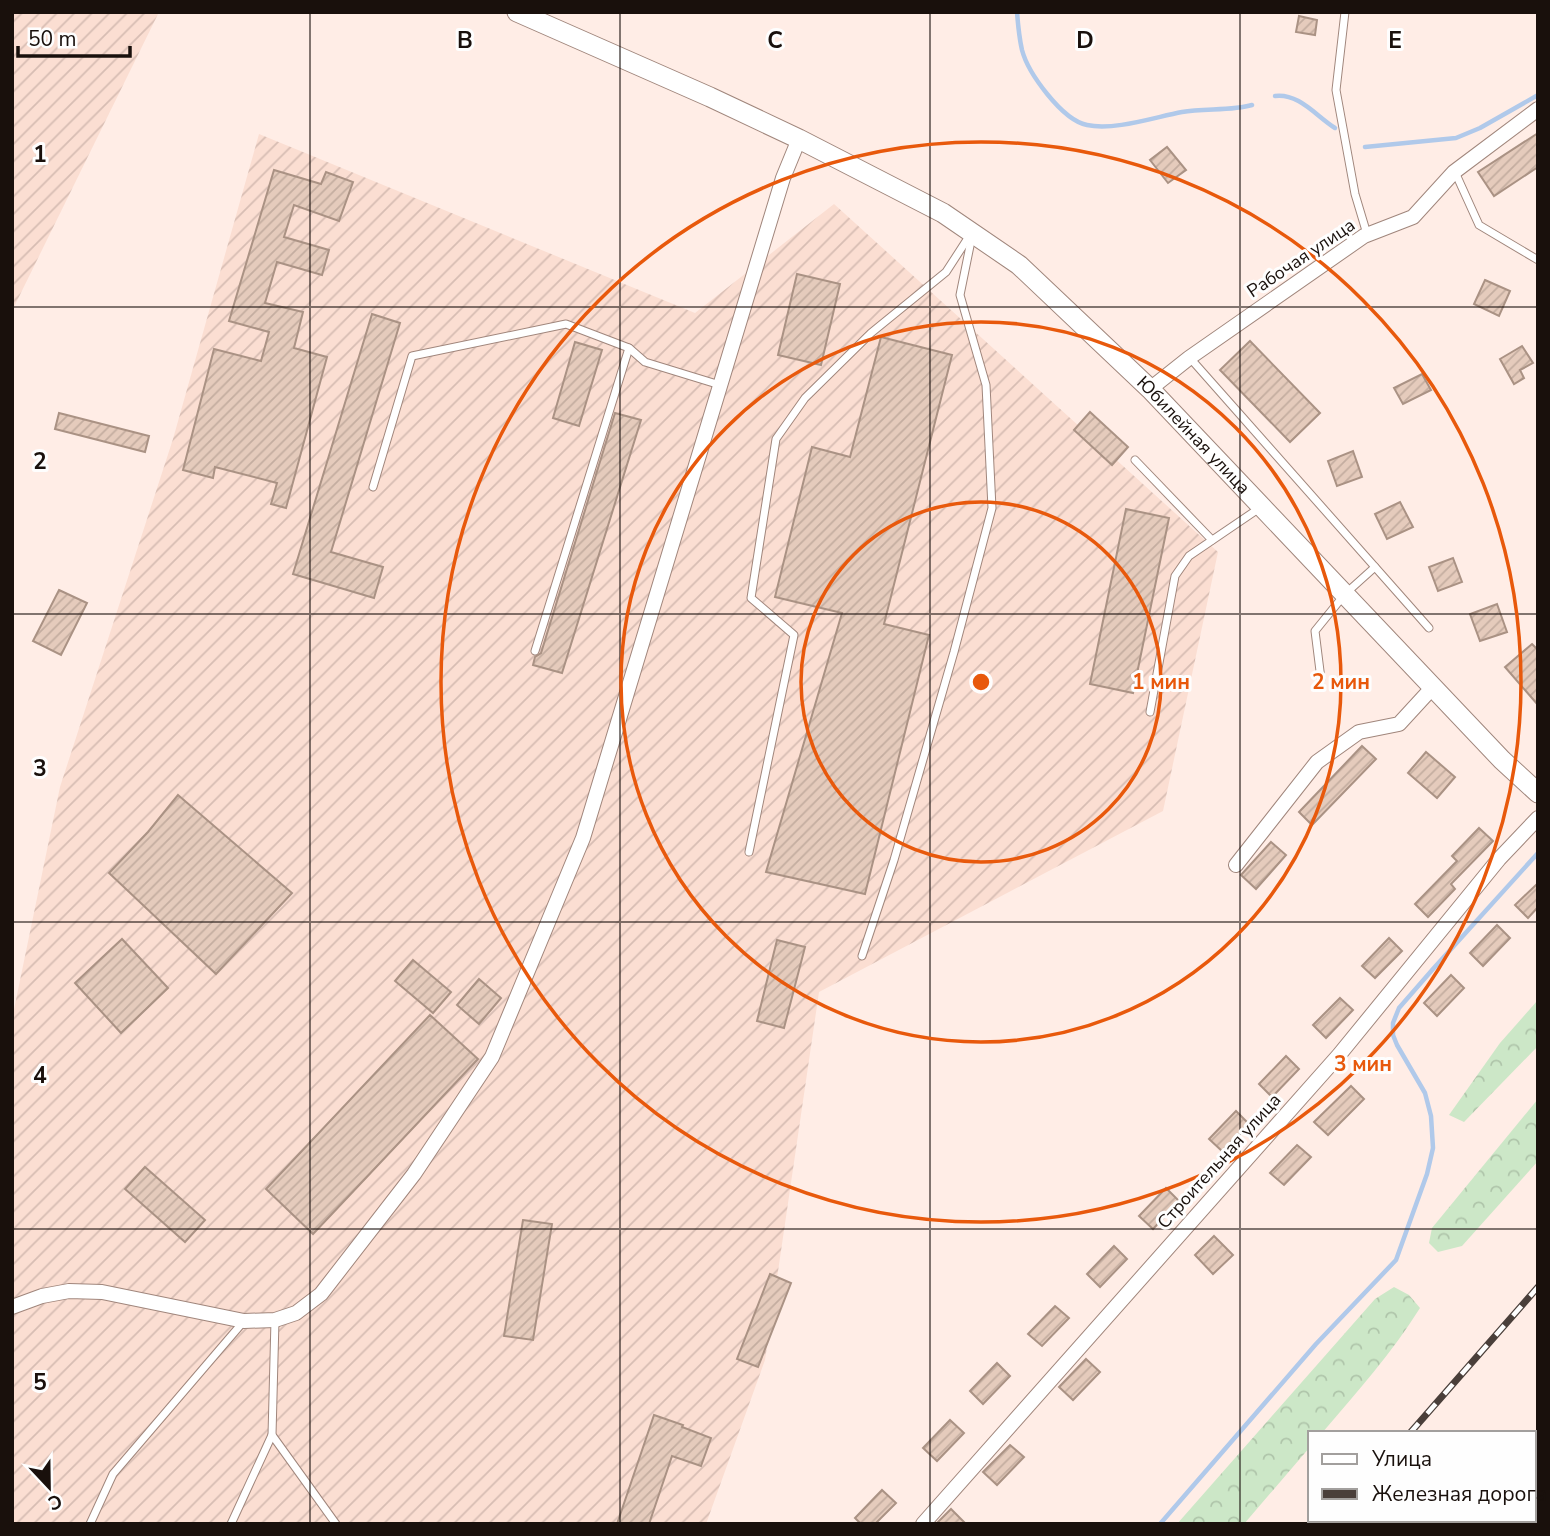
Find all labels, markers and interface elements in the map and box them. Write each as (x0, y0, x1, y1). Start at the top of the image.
scale bar (18, 14, 130, 58)
text: 50 m (28, 25, 77, 53)
text: B (457, 25, 473, 56)
text: C (767, 25, 783, 56)
text: D (1076, 25, 1094, 56)
text: E (1388, 25, 1402, 56)
text: 1 (33, 139, 47, 170)
street label: Рабочая улица (1242, 213, 1360, 303)
street label: Юбилейная улица (1132, 371, 1255, 499)
text: 2 (33, 446, 47, 477)
text: 1 мин (1132, 668, 1190, 696)
text: 2 мин (1312, 668, 1370, 696)
centre of rings (969, 670, 993, 694)
text: 3 (33, 753, 47, 784)
text: 3 мин (1334, 1050, 1392, 1078)
text: 4 (33, 1060, 47, 1091)
street label: Строительная улица (1152, 1088, 1286, 1234)
text: 5 (33, 1367, 47, 1398)
legend (1308, 1431, 1536, 1522)
text: Улица (1371, 1445, 1432, 1473)
north arrow (14, 1452, 84, 1522)
text: Железная дорога (1372, 1480, 1547, 1508)
text: С (44, 1487, 66, 1516)

